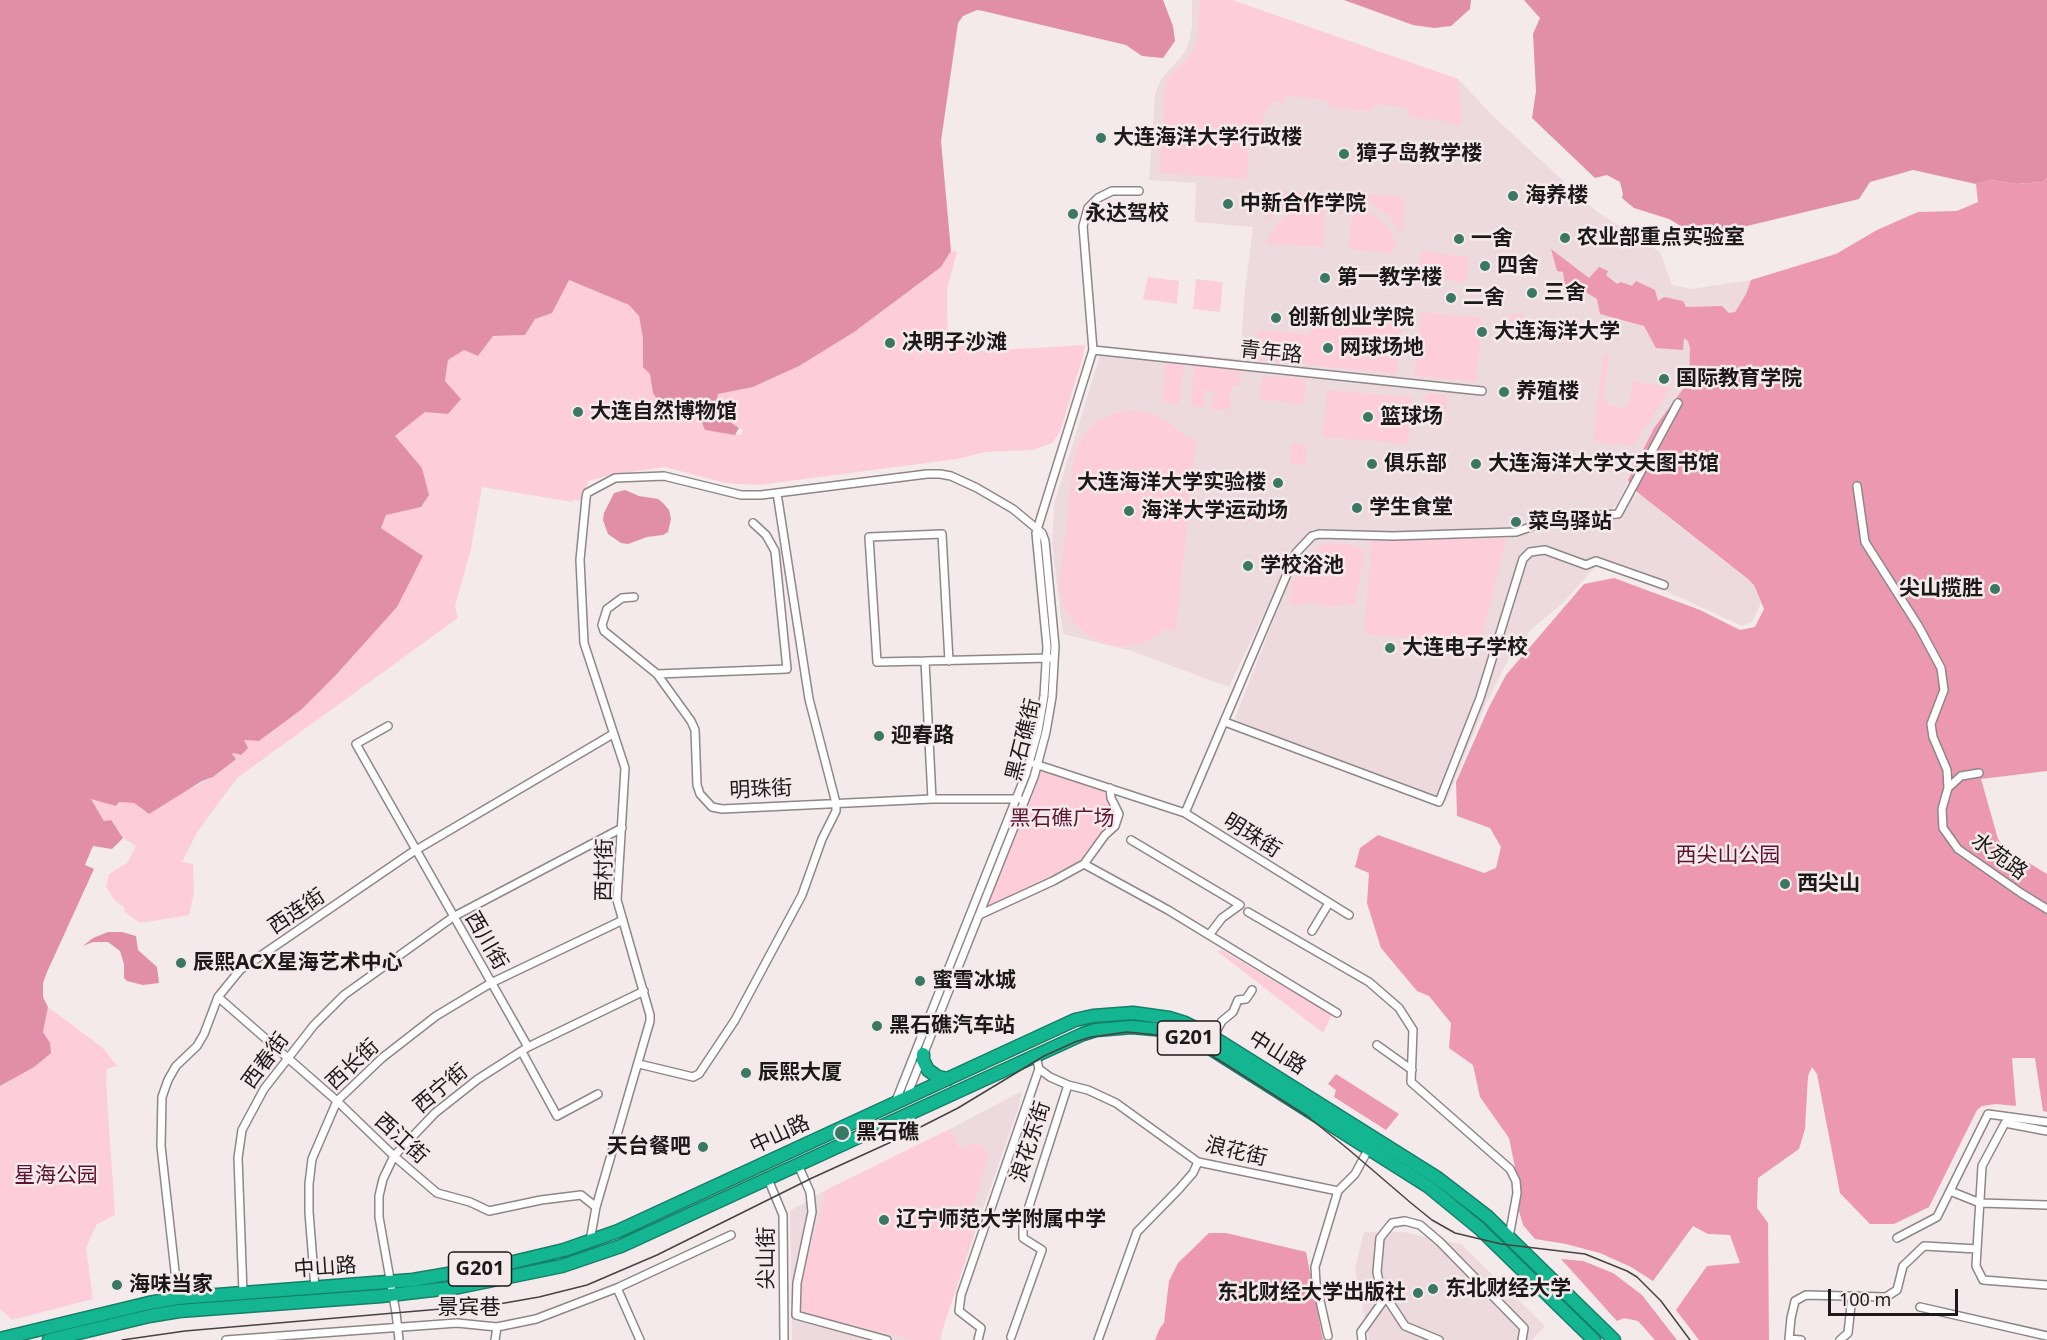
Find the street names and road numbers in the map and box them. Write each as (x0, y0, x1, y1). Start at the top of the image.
street label: 青年路 (1238, 337, 1304, 369)
street label: 黑石礁街 (1002, 696, 1046, 784)
street label: 明珠街 (729, 776, 793, 804)
street label: 明珠街 (1219, 809, 1285, 863)
street label: 水苑路 (1966, 828, 2032, 886)
street label: 西村街 (592, 838, 618, 902)
street label: 西连街 (264, 884, 330, 940)
street label: 西川街 (459, 907, 513, 975)
road number: G201 (1158, 1021, 1220, 1055)
street label: 中山路 (1244, 1026, 1310, 1080)
street label: 西春街 (237, 1028, 295, 1094)
street label: 西长街 (321, 1034, 385, 1096)
street label: 西宁街 (409, 1059, 473, 1119)
street label: 浪花东街 (1006, 1098, 1056, 1186)
street label: 西江街 (369, 1109, 433, 1169)
street label: 中山路 (746, 1110, 814, 1160)
street label: 浪花街 (1202, 1132, 1270, 1172)
street label: 尖山街 (754, 1227, 780, 1289)
road number: G201 (448, 1252, 512, 1286)
street label: 中山路 (293, 1253, 357, 1283)
street label: 景宾巷 (438, 1295, 500, 1321)

